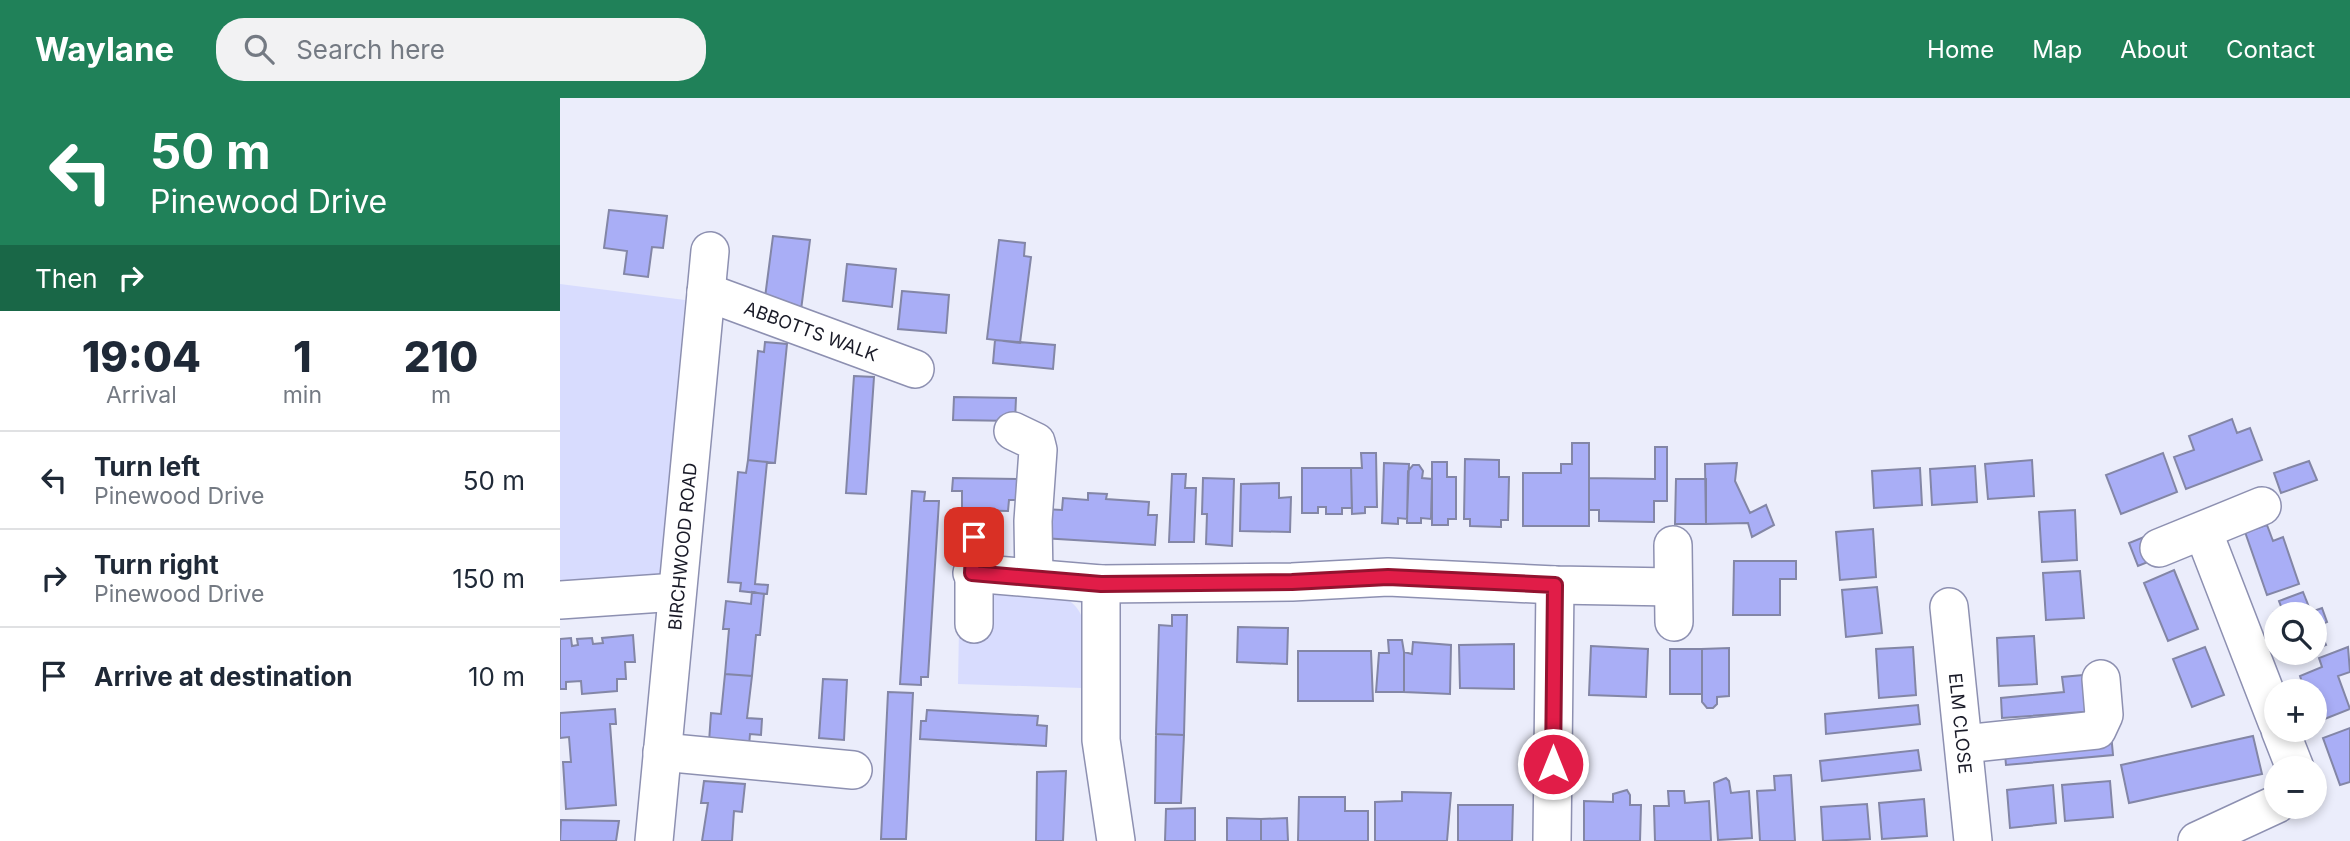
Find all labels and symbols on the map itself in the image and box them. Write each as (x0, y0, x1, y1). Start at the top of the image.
street label: ABBOTTS WALK (742, 297, 881, 365)
street label: BIRCHWOOD ROAD (664, 462, 700, 631)
pin (944, 507, 1004, 567)
street label: ELM CLOSE (1945, 672, 1977, 775)
position arrow (1516, 727, 1590, 801)

